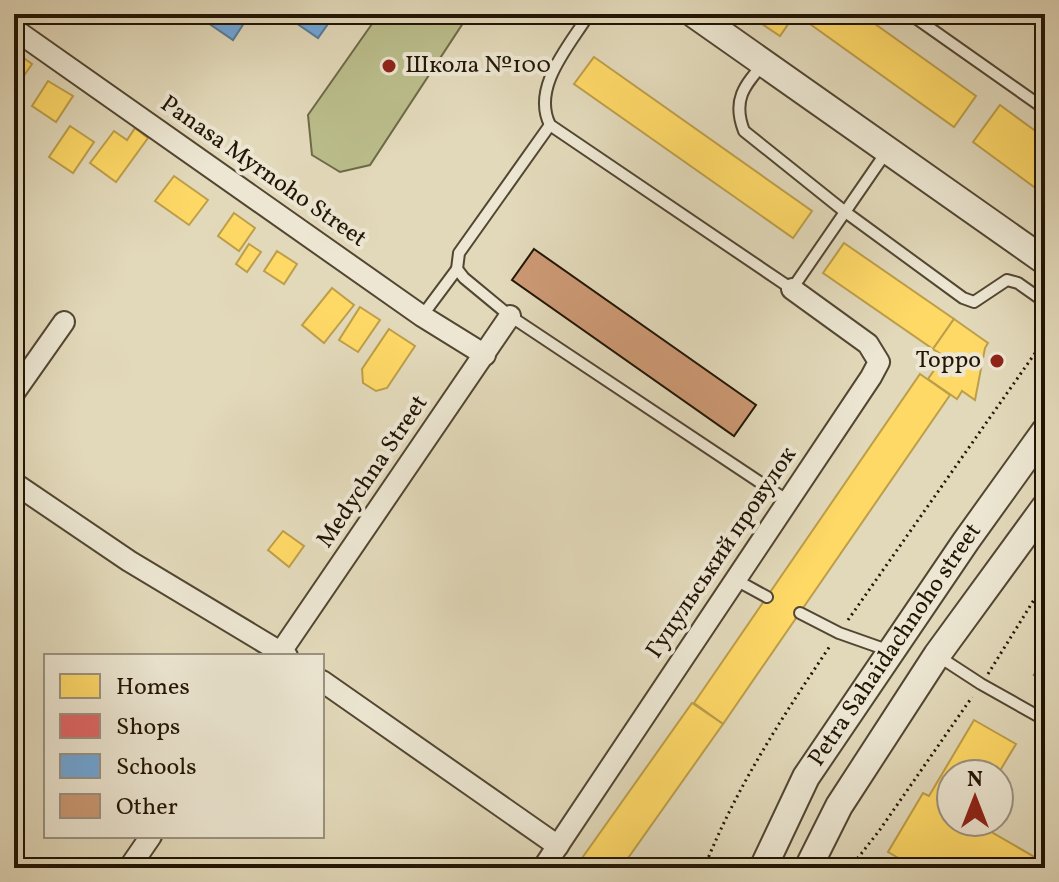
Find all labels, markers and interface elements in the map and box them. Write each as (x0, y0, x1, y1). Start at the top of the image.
place label: Школа №100 (405, 49, 551, 83)
marker: Школа №100 (380, 57, 398, 75)
street label: Panasa Myrnoho Street (153, 88, 373, 256)
place label: Торро (916, 344, 981, 378)
marker: Торро (988, 352, 1006, 370)
street label: Medychna Street (309, 389, 437, 555)
street label: Гуцульський провулок (638, 440, 806, 666)
street label: Petra Sahaidachnoho street (801, 516, 990, 774)
legend (44, 654, 324, 838)
text: Homes (116, 671, 190, 705)
text: Shops (116, 711, 180, 745)
text: Schools (116, 751, 196, 785)
north arrow (935, 758, 1015, 838)
text: N (967, 765, 983, 796)
text: Other (116, 791, 178, 825)

